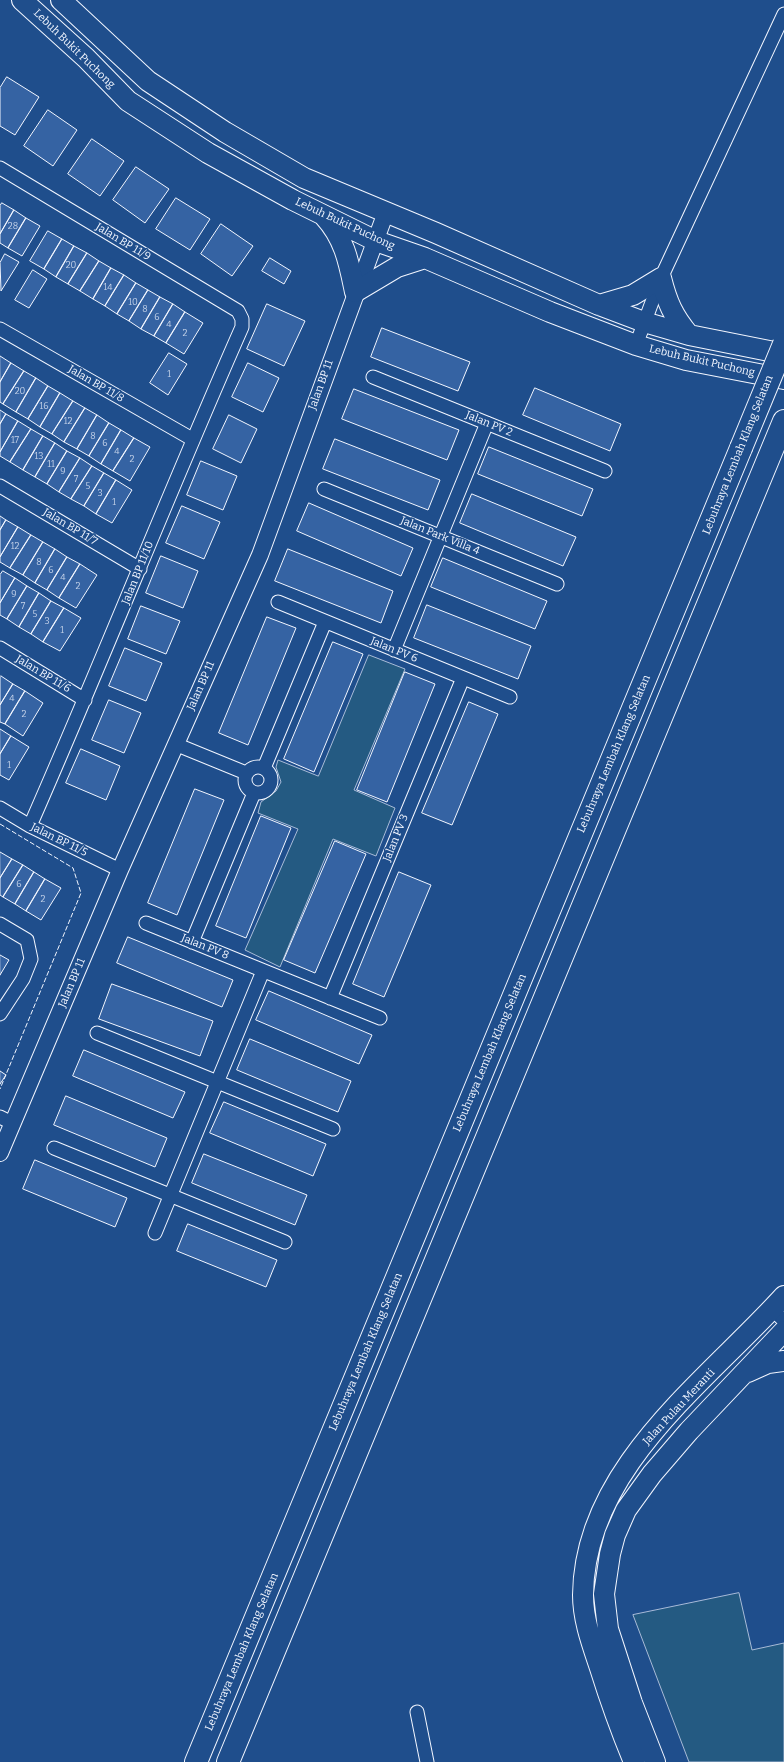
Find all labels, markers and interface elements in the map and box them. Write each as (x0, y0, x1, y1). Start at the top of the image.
street label: Lebuh Bukit Puchong (30, 7, 118, 91)
street label: Lebuh Bukit Puchong (293, 195, 397, 253)
street label: Jalan BP 11/9 (93, 220, 153, 264)
house number: 28 (8, 221, 18, 231)
house number: 20 (66, 260, 76, 270)
house number: 14 (104, 282, 112, 292)
house number: 10 (128, 297, 138, 307)
house number: 8 (142, 304, 148, 314)
house number: 6 (154, 312, 160, 322)
house number: 4 (166, 319, 172, 329)
house number: 2 (183, 328, 187, 338)
street label: Lebuh Bukit Puchong (648, 342, 756, 380)
street label: Jalan BP 11 (306, 358, 336, 412)
street label: Jalan BP 11/8 (66, 363, 126, 405)
house number: 1 (167, 369, 171, 379)
street label: Lebuhraya Lembah Klang Selatan (700, 374, 776, 536)
house number: 20 (15, 386, 25, 396)
house number: 16 (40, 401, 48, 411)
street label: Jalan PV 2 (464, 409, 514, 439)
house number: 12 (64, 416, 72, 426)
house number: 8 (90, 431, 96, 441)
house number: 17 (11, 435, 19, 445)
house number: 6 (102, 438, 108, 448)
house number: 4 (114, 446, 120, 456)
house number: 13 (35, 451, 43, 461)
house number: 2 (130, 454, 134, 464)
house number: 11 (47, 459, 55, 469)
house number: 9 (60, 466, 66, 476)
house number: 7 (74, 474, 78, 484)
house number: 5 (86, 481, 90, 491)
house number: 3 (97, 488, 103, 498)
house number: 1 (112, 497, 116, 507)
street label: Jalan BP 11/7 (40, 506, 100, 548)
street label: Jalan Park Villa 4 (398, 514, 482, 558)
street label: Jalan BP 11/10 (119, 539, 157, 607)
house number: 12 (11, 541, 19, 551)
house number: 8 (36, 557, 42, 567)
house number: 6 (48, 565, 54, 575)
house number: 4 (60, 572, 66, 582)
house number: 2 (76, 581, 80, 591)
house number: 9 (11, 589, 17, 599)
house number: 7 (21, 601, 25, 611)
house number: 5 (33, 609, 37, 619)
house number: 3 (44, 616, 50, 626)
house number: 1 (60, 625, 64, 635)
street label: Jalan PV 6 (368, 634, 420, 666)
street label: Jalan BP 11/6 (13, 652, 73, 696)
street label: Jalan BP 11 (184, 660, 218, 712)
street label: Lebuhraya Lembah Klang Selatan (575, 673, 653, 835)
house number: 4 (9, 693, 15, 703)
house number: 2 (22, 709, 26, 719)
house number: 1 (7, 760, 11, 770)
street label: Jalan PV 3 (381, 812, 411, 864)
street label: Jalan BP 11/5 (28, 821, 90, 859)
house number: 6 (16, 879, 22, 889)
house number: 2 (41, 894, 45, 904)
street label: Jalan PV 8 (179, 931, 231, 963)
street label: Jalan BP 11 (56, 956, 88, 1010)
street label: Lebuhraya Lembah Klang Selatan (451, 972, 529, 1134)
street label: Lebuhraya Lembah Klang Selatan (327, 1271, 405, 1433)
street label: Jalan Pulau Meranti (640, 1366, 718, 1448)
street label: Lebuhraya Lembah Klang Selatan (203, 1571, 281, 1733)

